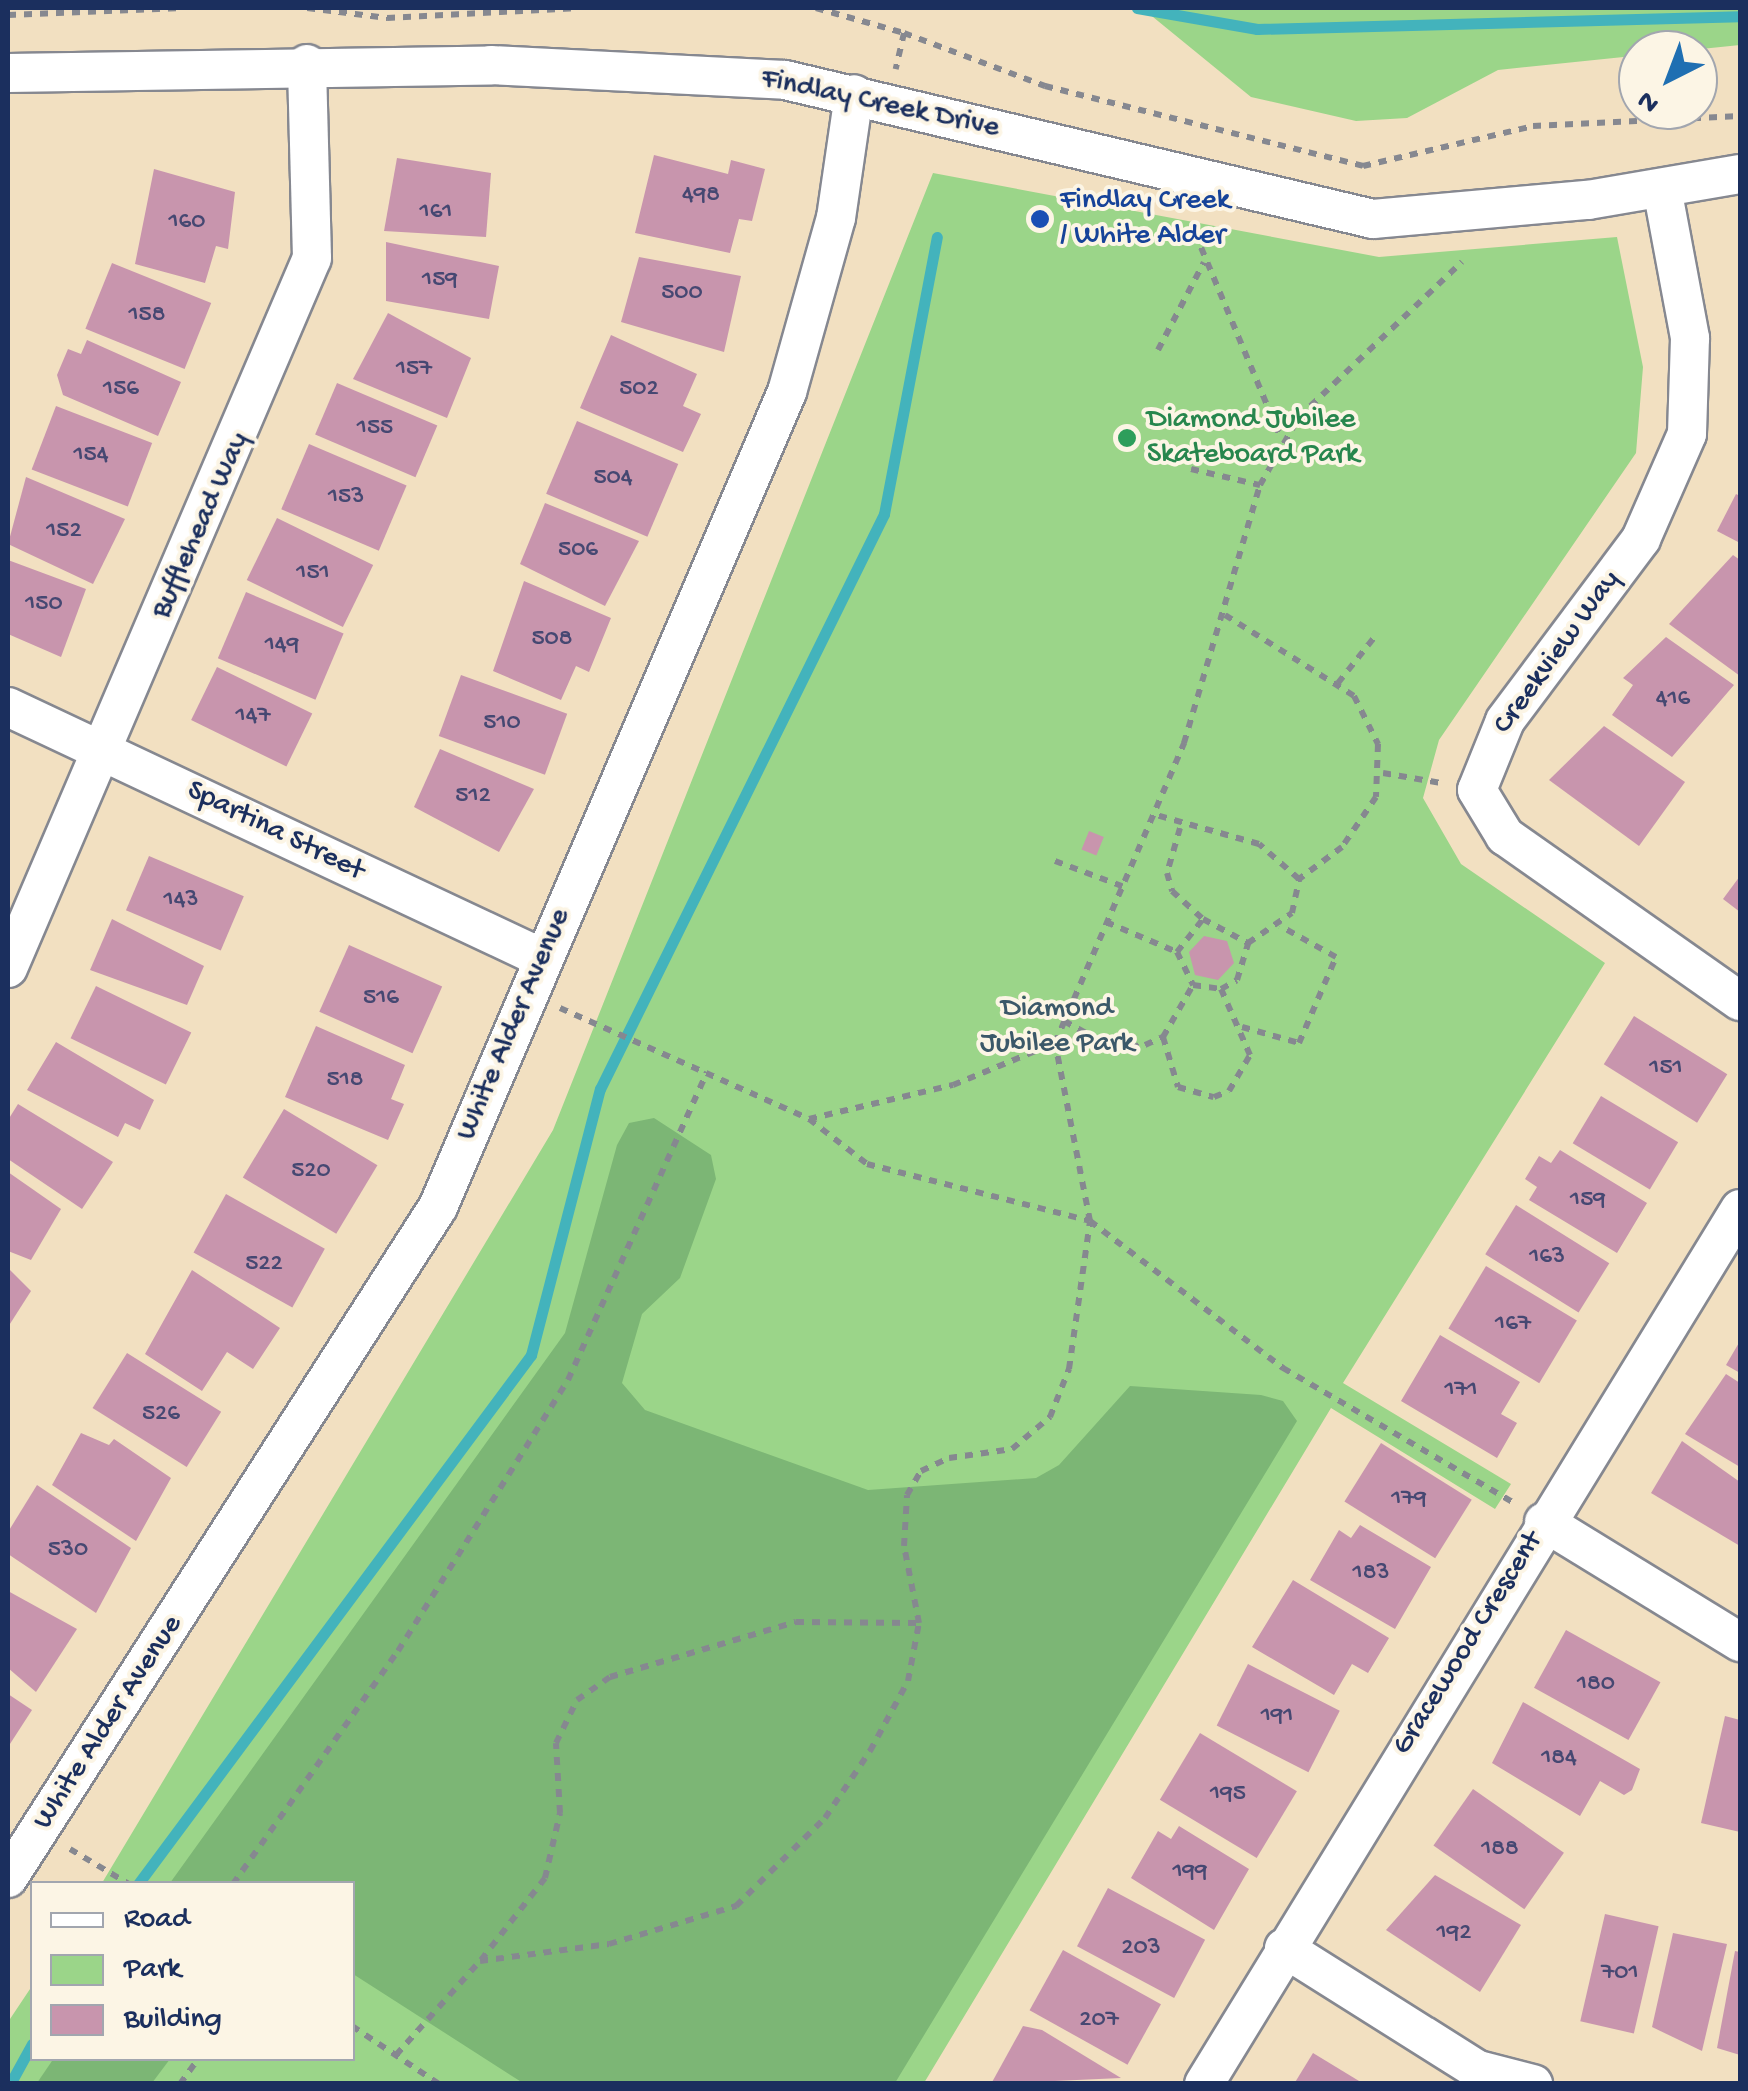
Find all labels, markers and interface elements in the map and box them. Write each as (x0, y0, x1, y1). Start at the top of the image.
north arrow (1618, 30, 1718, 130)
street label: Findlay Creek Drive (758, 62, 1002, 148)
text: N (1631, 83, 1667, 120)
house number: 498 (682, 181, 720, 211)
place label: Findlay Creek / White Alder (1060, 184, 1230, 254)
house number: 161 (420, 198, 452, 228)
house number: 160 (169, 208, 205, 238)
marker: Findlay Creek / White Alder (1029, 208, 1051, 230)
house number: 159 (422, 266, 458, 296)
house number: 500 (661, 279, 703, 309)
house number: 158 (129, 301, 165, 331)
house number: 157 (396, 355, 432, 385)
house number: 156 (103, 375, 139, 405)
house number: 502 (619, 375, 659, 405)
place label: Diamond Jubilee Skateboard Park (1147, 403, 1359, 474)
house number: 155 (357, 414, 393, 444)
street label: Bufflehead Way (145, 427, 259, 625)
marker: Diamond Jubilee Skateboard Park (1116, 427, 1138, 449)
house number: 154 (73, 441, 109, 471)
house number: 504 (593, 464, 633, 494)
house number: 153 (328, 483, 364, 513)
house number: 152 (46, 517, 82, 547)
house number: 506 (558, 536, 598, 566)
house number: 151 (296, 559, 330, 589)
street label: Creekview Way (1487, 564, 1629, 742)
house number: 150 (25, 590, 63, 620)
house number: 508 (531, 625, 573, 655)
house number: 149 (265, 631, 299, 661)
house number: 416 (1656, 685, 1690, 715)
house number: 147 (236, 702, 270, 732)
house number: 510 (483, 709, 521, 739)
street label: Spartina Street (181, 774, 369, 890)
house number: 512 (455, 782, 491, 812)
house number: 143 (164, 886, 198, 916)
street label: White Alder Avenue (450, 904, 580, 1146)
house number: 516 (363, 984, 399, 1014)
park label: Diamond Jubilee Park (980, 992, 1134, 1062)
house number: 151 (1649, 1054, 1683, 1084)
house number: 518 (327, 1066, 363, 1096)
house number: 520 (291, 1157, 331, 1187)
house number: 159 (1570, 1186, 1606, 1216)
house number: 163 (1529, 1243, 1565, 1273)
house number: 522 (245, 1250, 283, 1280)
house number: 167 (1495, 1310, 1531, 1340)
house number: 171 (1444, 1376, 1478, 1406)
house number: 526 (142, 1400, 180, 1430)
house number: 179 (1391, 1485, 1427, 1515)
street label: Gracewood Crescent (1386, 1526, 1552, 1762)
house number: 530 (48, 1536, 88, 1566)
house number: 183 (1353, 1559, 1389, 1589)
street label: White Alder Avenue (26, 1609, 192, 1837)
house number: 180 (1577, 1670, 1615, 1700)
house number: 191 (1261, 1702, 1293, 1732)
house number: 184 (1541, 1744, 1577, 1774)
house number: 195 (1210, 1780, 1246, 1810)
house number: 188 (1481, 1835, 1519, 1865)
house number: 199 (1172, 1858, 1208, 1888)
legend (30, 1881, 355, 2061)
text: Road (124, 1903, 190, 1938)
house number: 192 (1437, 1919, 1471, 1949)
house number: 203 (1121, 1934, 1161, 1964)
text: Park (124, 1953, 181, 1988)
house number: 701 (1601, 1959, 1639, 1989)
text: Building (124, 2003, 222, 2038)
house number: 207 (1079, 2006, 1119, 2036)

